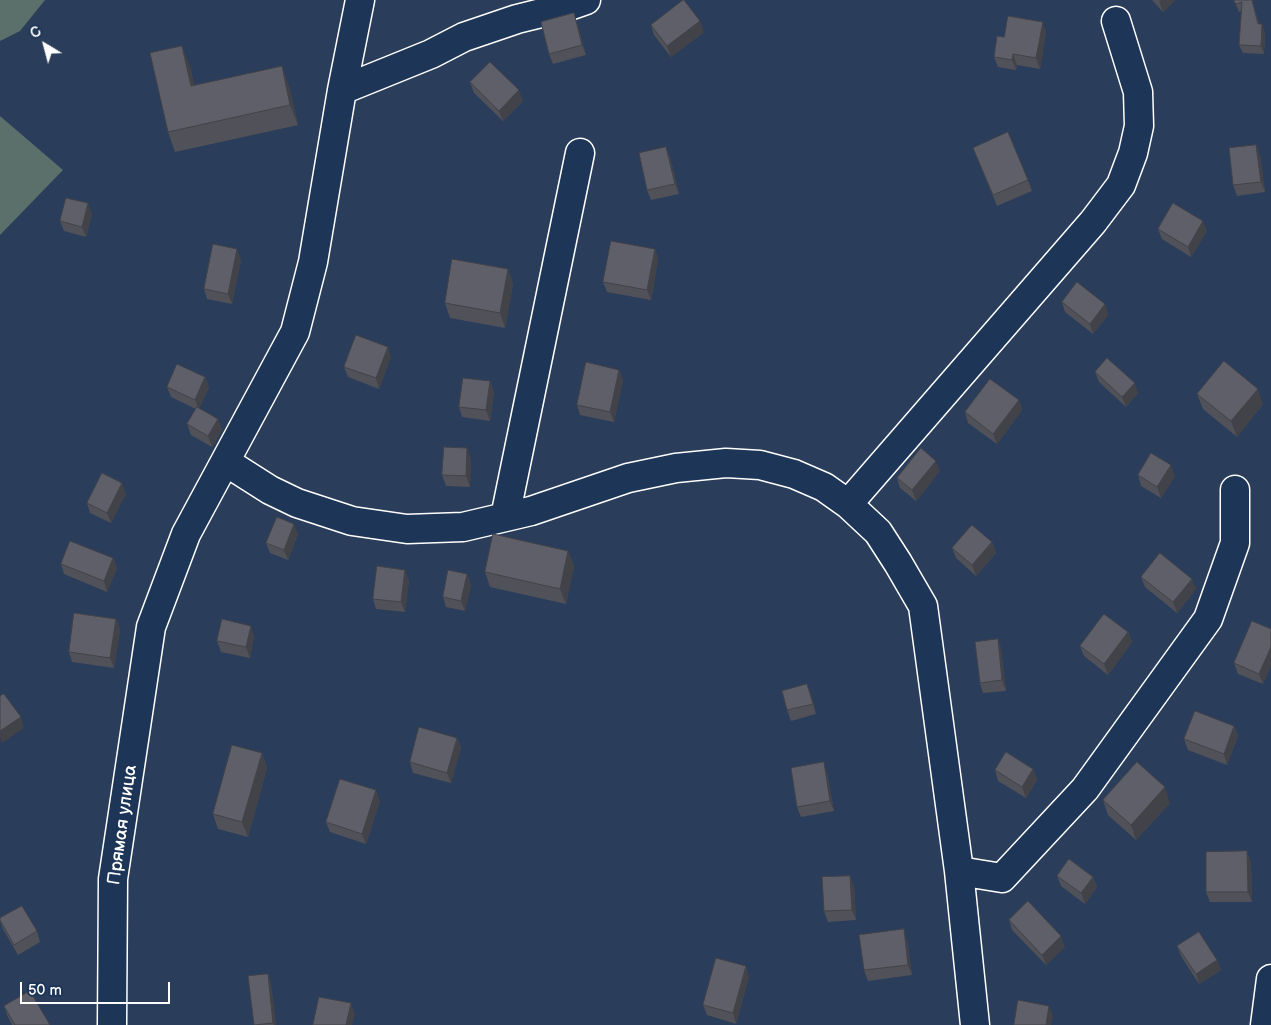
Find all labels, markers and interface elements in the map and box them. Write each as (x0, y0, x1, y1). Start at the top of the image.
north arrow (20, 20, 70, 70)
text: С (27, 23, 45, 42)
street label: Прямая улица (104, 764, 142, 886)
scale bar (22, 972, 172, 1004)
text: 50 m (28, 981, 62, 1000)

